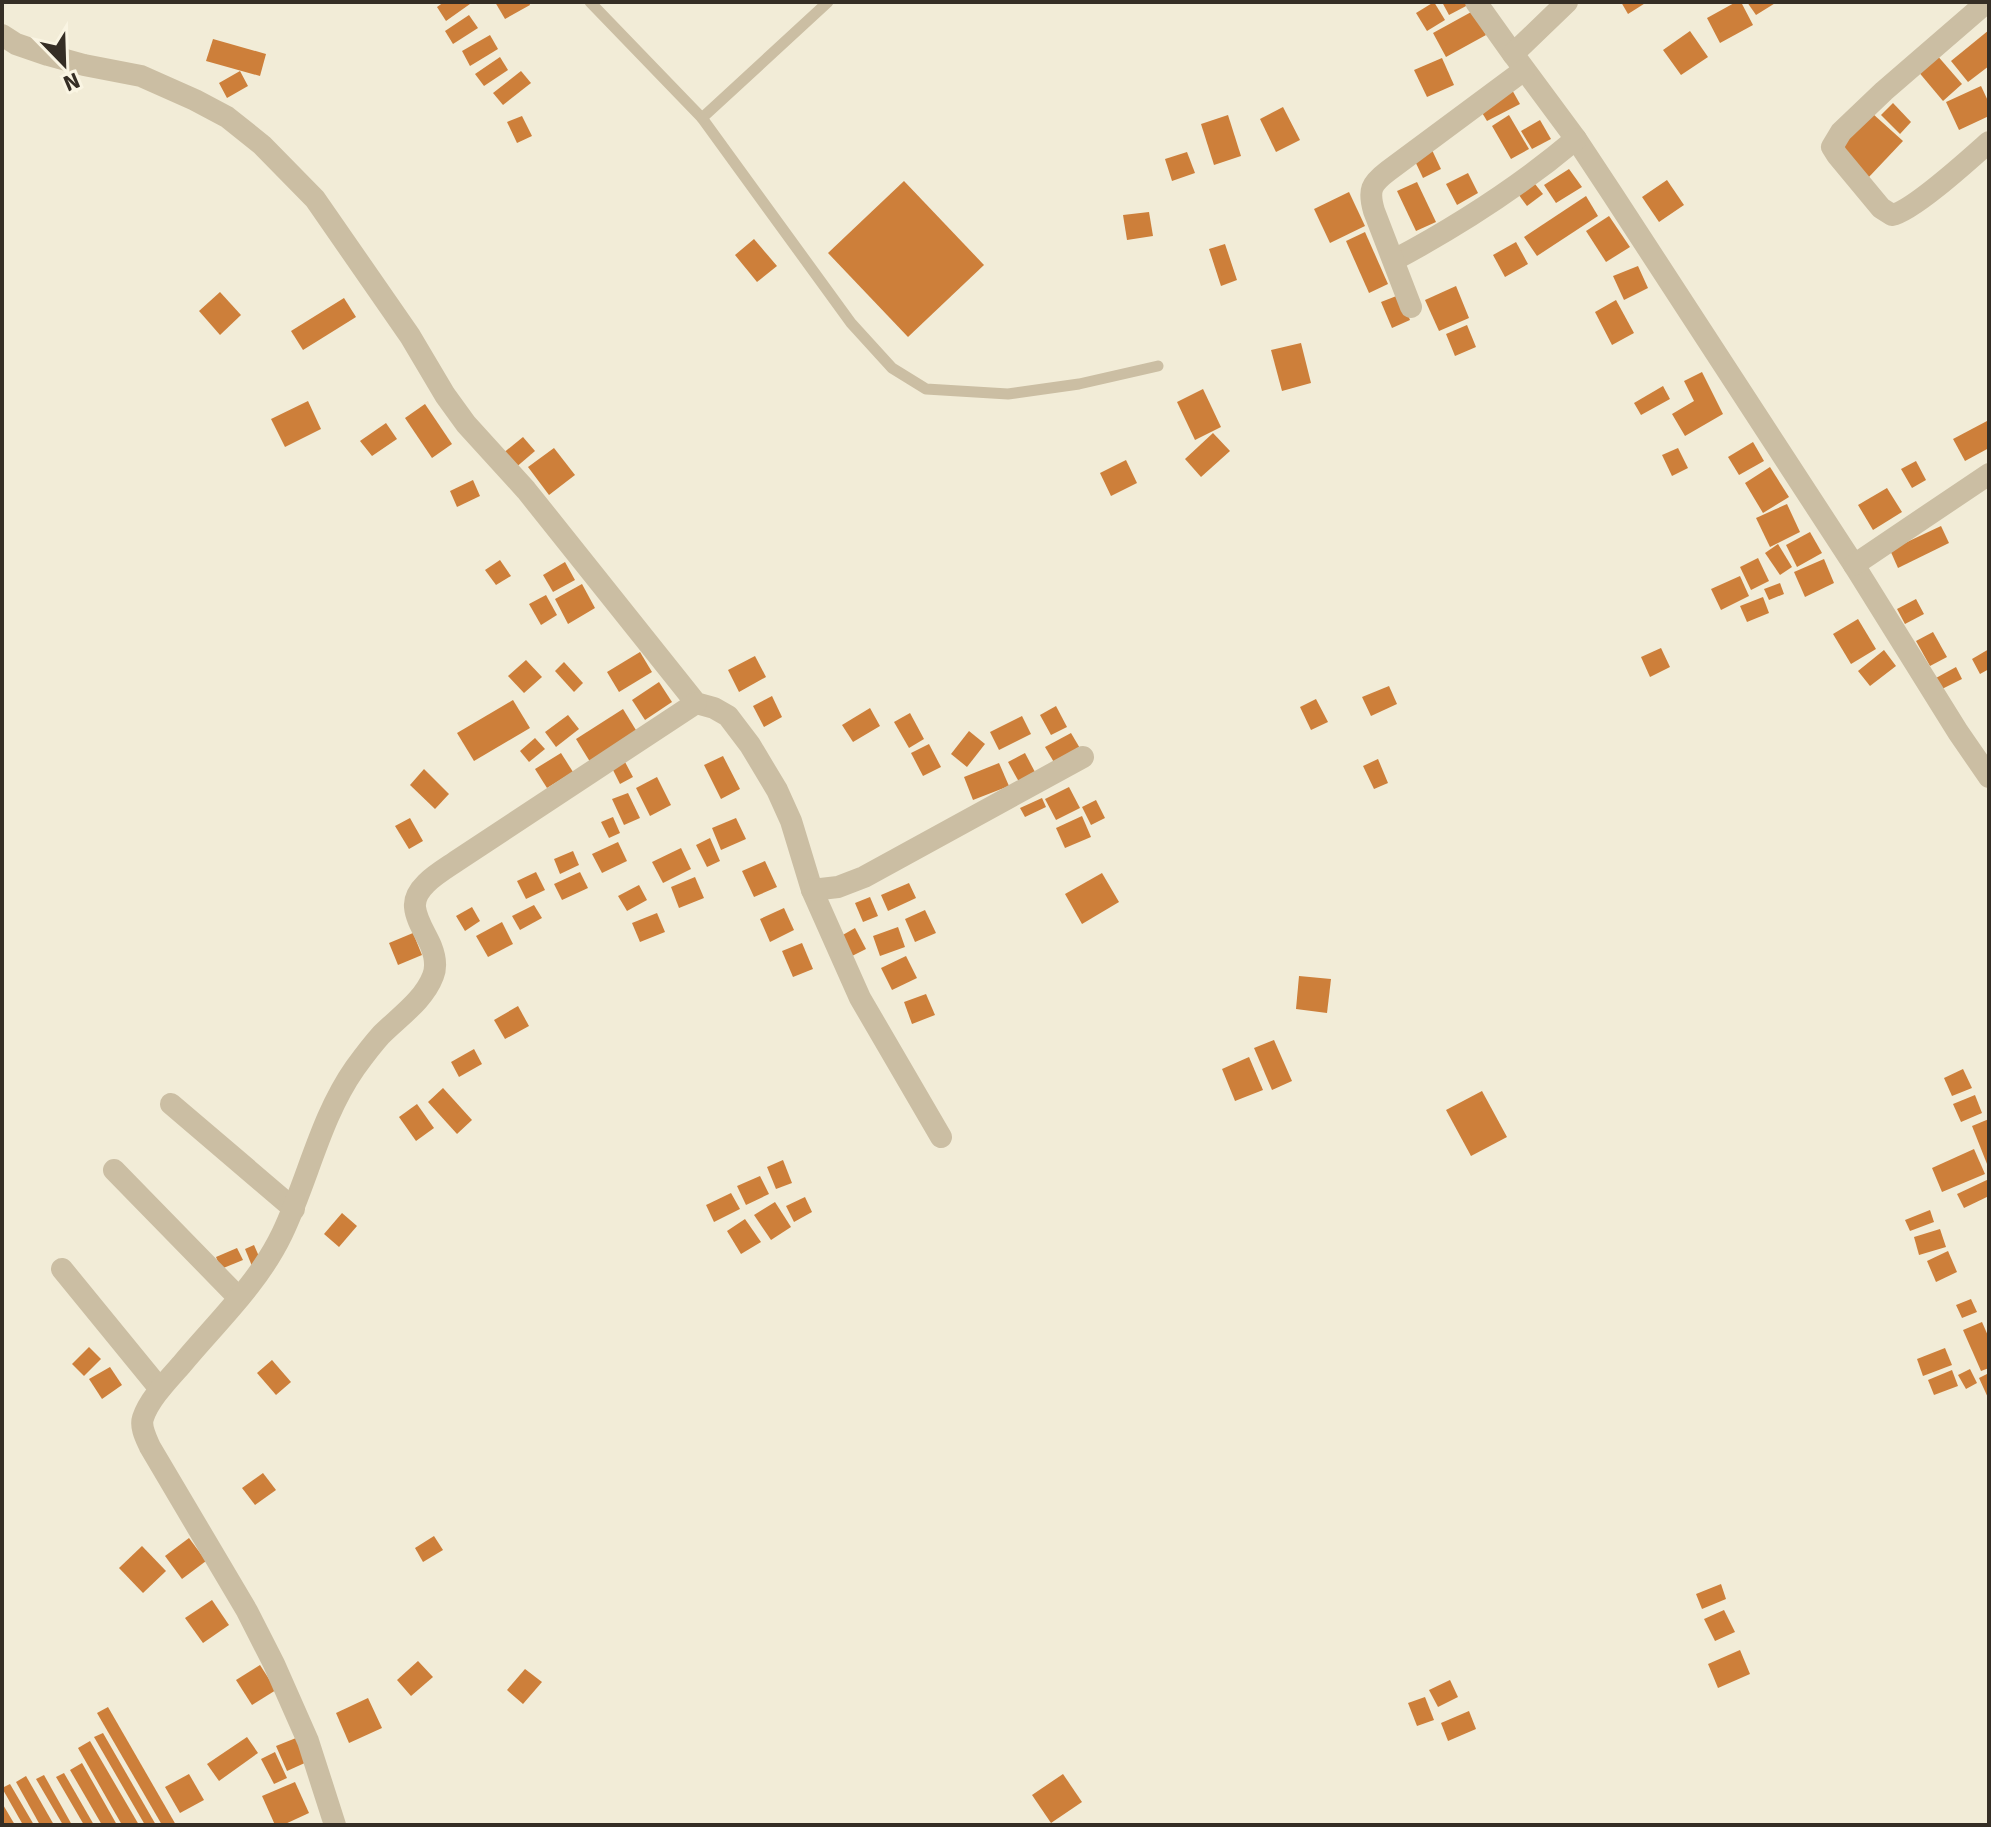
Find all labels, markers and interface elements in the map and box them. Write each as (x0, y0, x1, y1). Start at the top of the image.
north arrow (24, 24, 104, 104)
text: N (59, 67, 84, 97)

